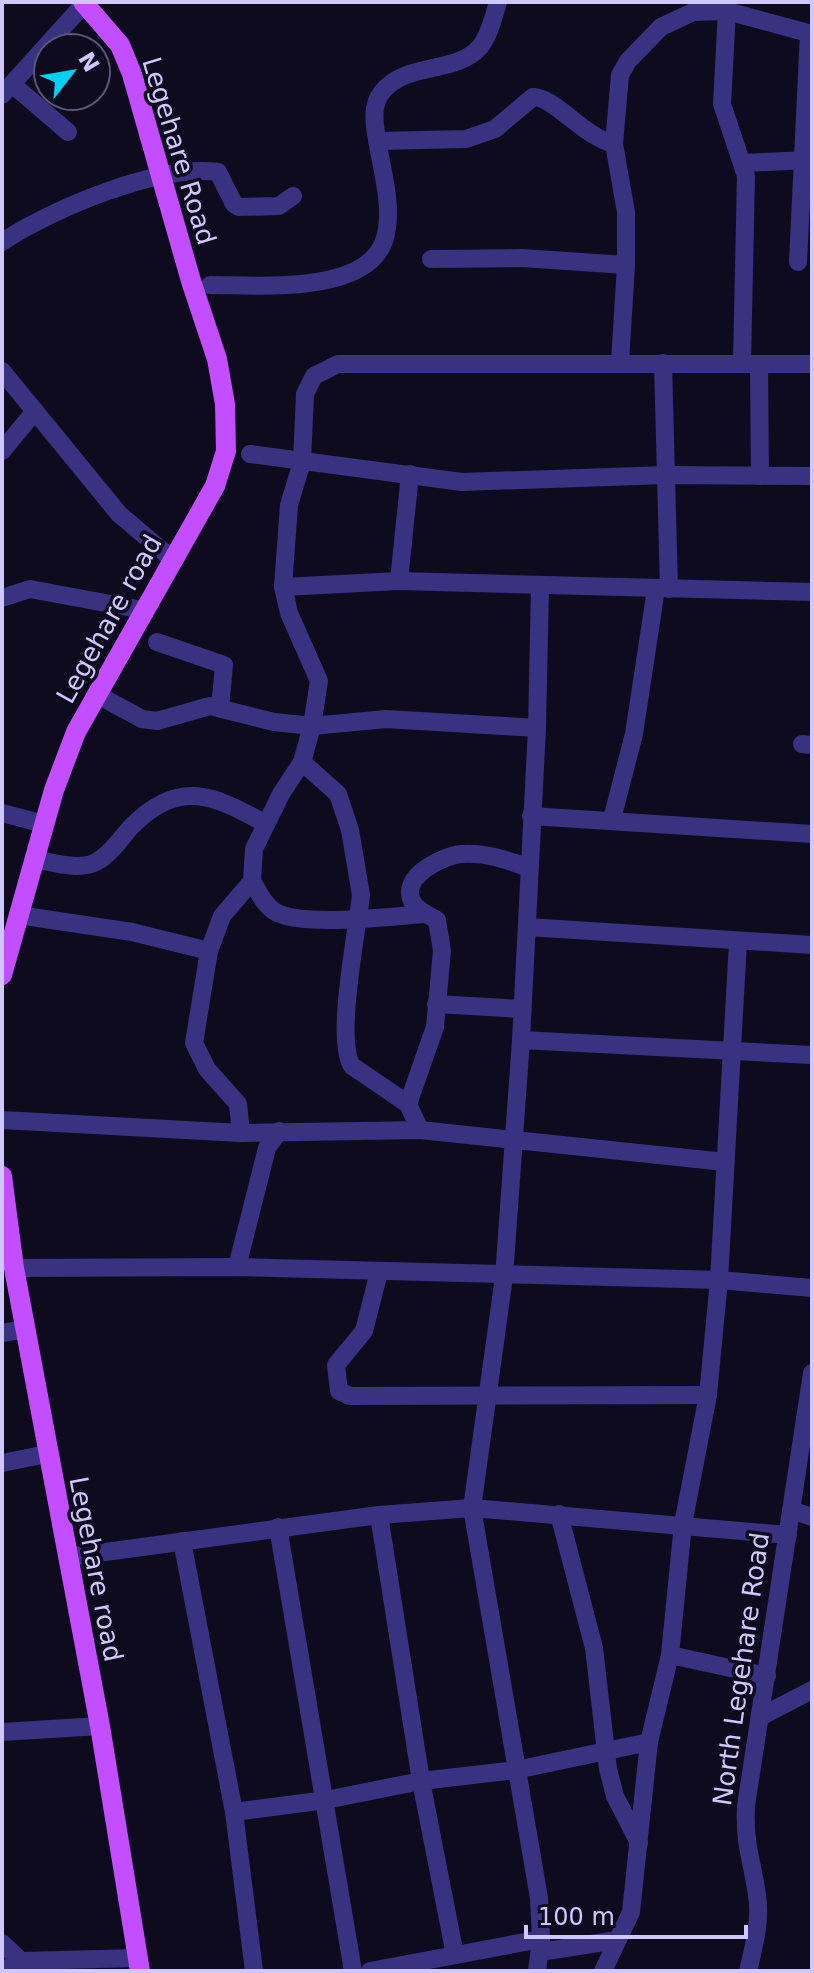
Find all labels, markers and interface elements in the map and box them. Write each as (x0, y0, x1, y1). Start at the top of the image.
north arrow (32, 32, 112, 112)
text: N (73, 48, 104, 76)
street label: Legehare Road (136, 54, 222, 248)
street label: Legehare road (50, 530, 168, 708)
street label: Legehare road (63, 1474, 129, 1664)
street label: North Legehare Road (707, 1530, 775, 1808)
scale bar (526, 1889, 746, 1939)
text: 100 m (538, 1903, 615, 1931)

